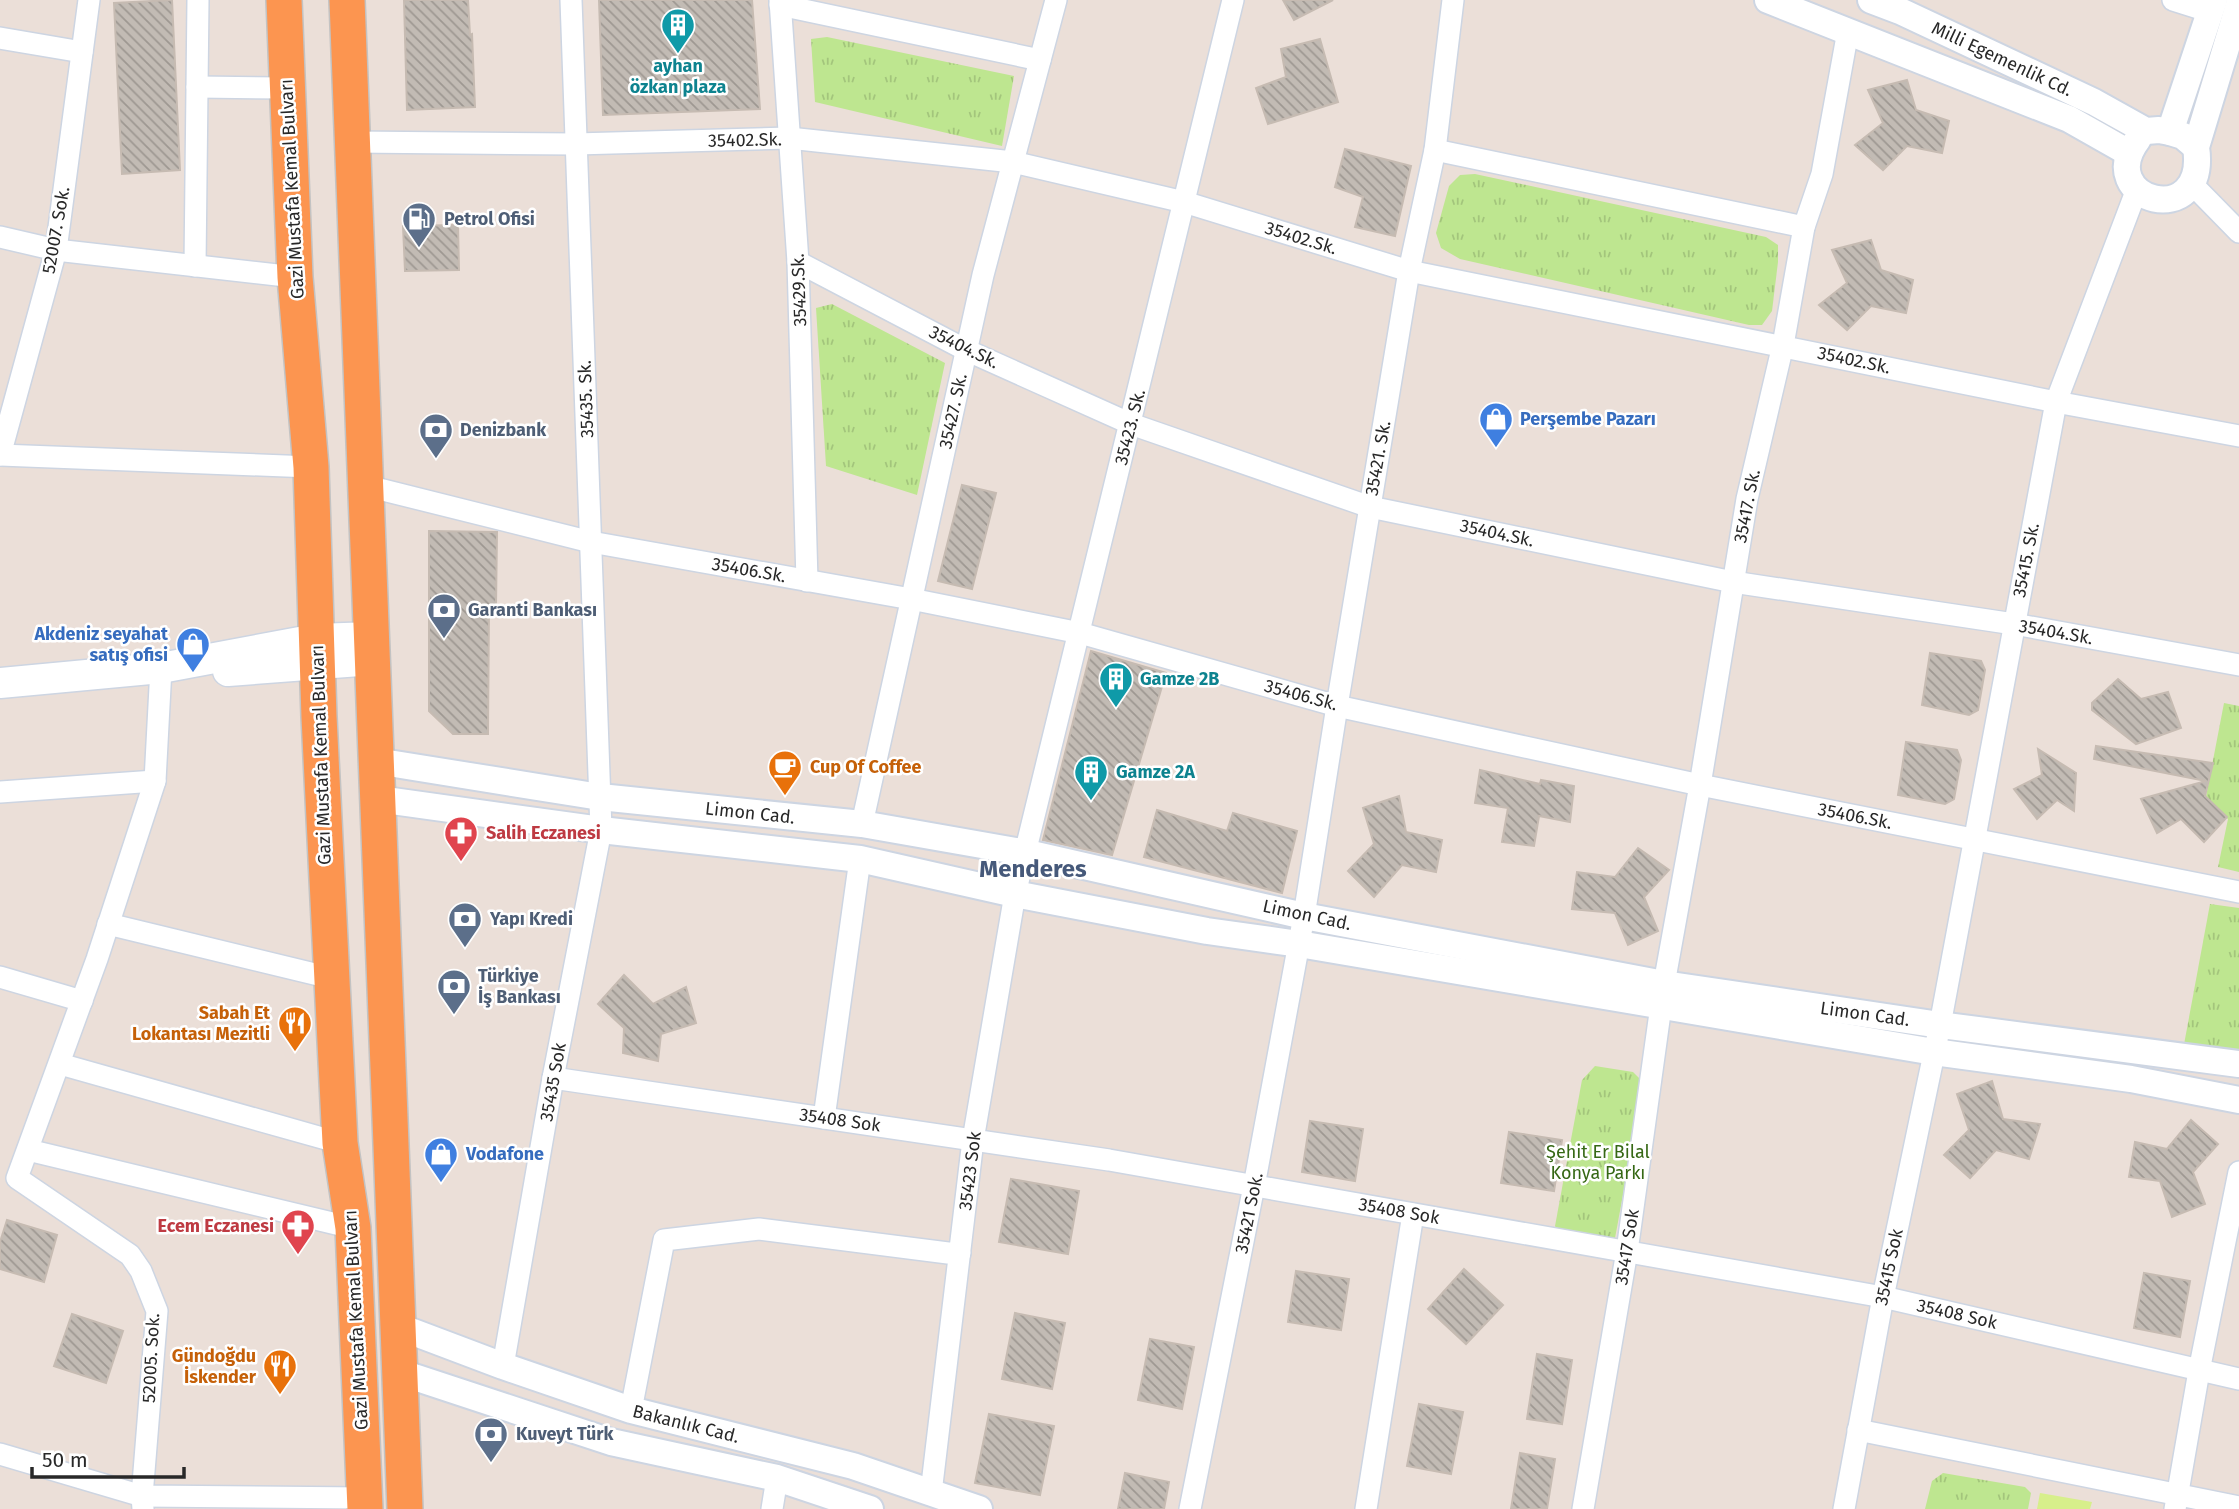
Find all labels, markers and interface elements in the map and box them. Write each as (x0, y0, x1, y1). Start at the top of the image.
building icon: ayhan özkan plaza (659, 6, 697, 55)
street label: Milli Egemenlik Cd. (1928, 17, 2076, 101)
place label: ayhan özkan plaza (630, 55, 726, 98)
street label: Gazi Mustafa Kemal Bulvarı (275, 78, 309, 300)
street label: 35402.Sk. (708, 128, 782, 152)
street label: 52007. Sok. (37, 185, 75, 275)
fuel station icon: Petrol Ofisi (400, 200, 438, 249)
place label: Petrol Ofisi (444, 208, 535, 230)
street label: 35402.Sk. (1262, 217, 1340, 259)
street label: 35429.Sk. (787, 253, 811, 327)
street label: 35404.Sk. (926, 321, 1002, 373)
street label: 35402.Sk. (1815, 342, 1893, 378)
street label: 35435. Sk. (574, 360, 598, 438)
street label: 35427. Sk. (934, 371, 972, 451)
street label: 35423. Sk. (1110, 387, 1150, 467)
shop icon: Perşembe Pazarı (1477, 400, 1515, 449)
place label: Perşembe Pazarı (1520, 408, 1656, 430)
bank icon: Denizbank (417, 411, 455, 460)
place label: Denizbank (460, 419, 547, 441)
street label: 35421. Sk. (1361, 419, 1395, 497)
street label: 35417. Sk. (1729, 467, 1765, 545)
street label: 35404.Sk. (1458, 514, 1536, 552)
street label: 35415. Sk. (2008, 521, 2044, 599)
street label: 35406.Sk. (710, 553, 788, 587)
bank icon: Garanti Bankası (425, 591, 463, 640)
place label: Garanti Bankası (468, 599, 597, 621)
street label: 35404.Sk. (2017, 615, 2095, 649)
place label: Akdeniz seyahat satış ofisi (33, 623, 169, 666)
shop icon: Akdeniz seyahat satış ofisi (174, 625, 212, 674)
street label: Gazi Mustafa Kemal Bulvarı (306, 645, 336, 865)
building icon: Gamze 2B (1097, 660, 1135, 709)
place label: Gamze 2B (1140, 668, 1219, 690)
street label: 35406.Sk. (1262, 675, 1340, 715)
cafe icon: Cup Of Coffee (766, 748, 804, 797)
building icon: Gamze 2A (1072, 753, 1110, 802)
place label: Cup Of Coffee (810, 756, 922, 778)
place label: Gamze 2A (1116, 761, 1195, 783)
street label: Limon Cad. (704, 797, 796, 829)
street label: 35406.Sk. (1816, 798, 1894, 834)
pharmacy icon: Salih Eczanesi (442, 814, 480, 863)
place label: Salih Eczanesi (486, 822, 601, 844)
district label: Menderes (979, 855, 1087, 883)
street label: Limon Cad. (1261, 895, 1353, 935)
bank icon: Yapı Kredi (446, 900, 484, 949)
place label: Yapı Kredi (489, 908, 573, 930)
place label: Türkiye İş Bankası (478, 965, 561, 1008)
bank icon: Türkiye İş Bankası (435, 967, 473, 1016)
street label: Limon Cad. (1819, 997, 1911, 1031)
place label: Sabah Et Lokantası Mezitli (132, 1002, 271, 1045)
restaurant icon: Sabah Et Lokantası Mezitli (276, 1004, 314, 1053)
street label: 35435 Sok (535, 1040, 571, 1123)
street label: 35408 Sok (798, 1103, 883, 1137)
street label: 35423 Sok (954, 1130, 986, 1212)
shop icon: Vodafone (422, 1135, 460, 1184)
park label: Şehit Er Bilal Konya Parkı (1546, 1141, 1650, 1184)
place label: Vodafone (465, 1143, 544, 1165)
street label: 35421 Sok. (1230, 1171, 1268, 1255)
street label: 35408 Sok (1357, 1193, 1442, 1229)
pharmacy icon: Ecem Eczanesi (279, 1207, 317, 1256)
street label: 35417 Sok (1610, 1207, 1644, 1287)
street label: Gazi Mustafa Kemal Bulvarı (339, 1209, 373, 1431)
place label: Ecem Eczanesi (158, 1215, 274, 1237)
street label: 35415 Sok (1870, 1226, 1908, 1307)
street label: 35408 Sok (1915, 1294, 2000, 1334)
street label: 52005. Sok. (138, 1313, 164, 1403)
place label: Gündoğdu İskender (172, 1345, 257, 1388)
restaurant icon: Gündoğdu İskender (261, 1347, 299, 1396)
street label: Bakanlık Cad. (630, 1400, 742, 1448)
bank icon: Kuveyt Türk (472, 1415, 510, 1464)
place label: Kuveyt Türk (516, 1423, 614, 1445)
scale bar (32, 1436, 184, 1480)
text: 50 m (42, 1447, 88, 1473)

